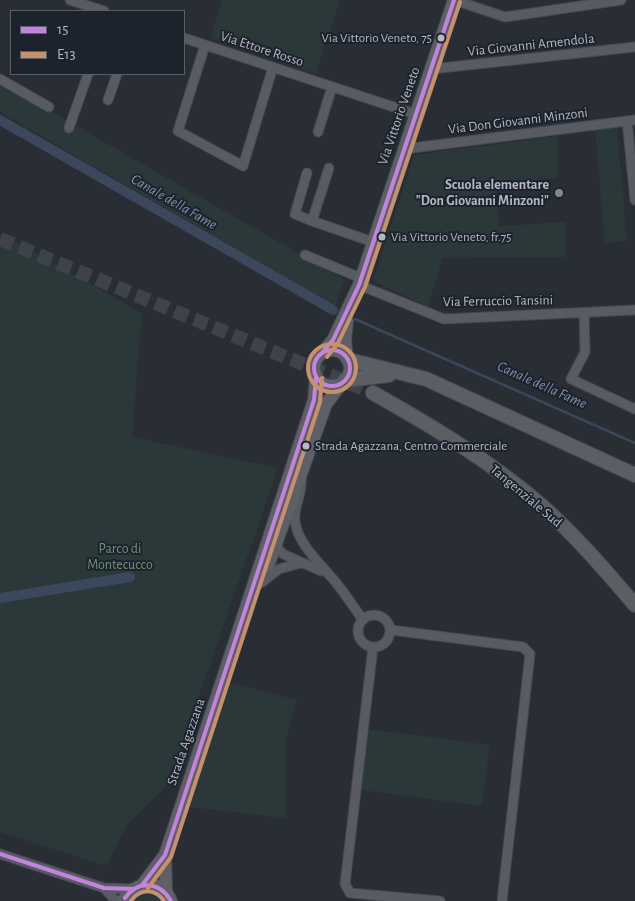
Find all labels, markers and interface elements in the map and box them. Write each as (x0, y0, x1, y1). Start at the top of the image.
legend (10, 10, 185, 75)
text: 15 (57, 22, 68, 37)
street label: Via Ettore Rosso (218, 28, 306, 70)
place label: Via Vittorio Veneto, 75 (321, 30, 432, 46)
street label: Via Giovanni Amendola (467, 30, 595, 60)
marker: Via Vittorio Veneto, 75 (436, 33, 446, 43)
text: E13 (57, 47, 76, 62)
street label: Via Vittorio Veneto (374, 65, 424, 167)
street label: Via Don Giovanni Minzoni (447, 104, 589, 138)
water label: Canale della Fame (128, 170, 220, 234)
place label: Scuola elementare "Don Giovanni Minzoni" (416, 177, 549, 210)
marker: Scuola elementare "Don Giovanni Minzoni" (553, 187, 565, 199)
place label: Via Vittorio Veneto, fr.75 (391, 229, 512, 245)
marker: Via Vittorio Veneto, fr.75 (377, 232, 387, 242)
street label: Via Ferruccio Tansini (443, 292, 553, 310)
water label: Canale della Fame (494, 357, 590, 413)
place label: Strada Agazzana, Centro Commerciale (315, 438, 507, 454)
marker: Strada Agazzana, Centro Commerciale (301, 441, 311, 451)
street label: Tangenziale Sud (487, 461, 565, 531)
park label: Parco di Montecucco (87, 541, 153, 574)
street label: Strada Agazzana (163, 696, 209, 788)

